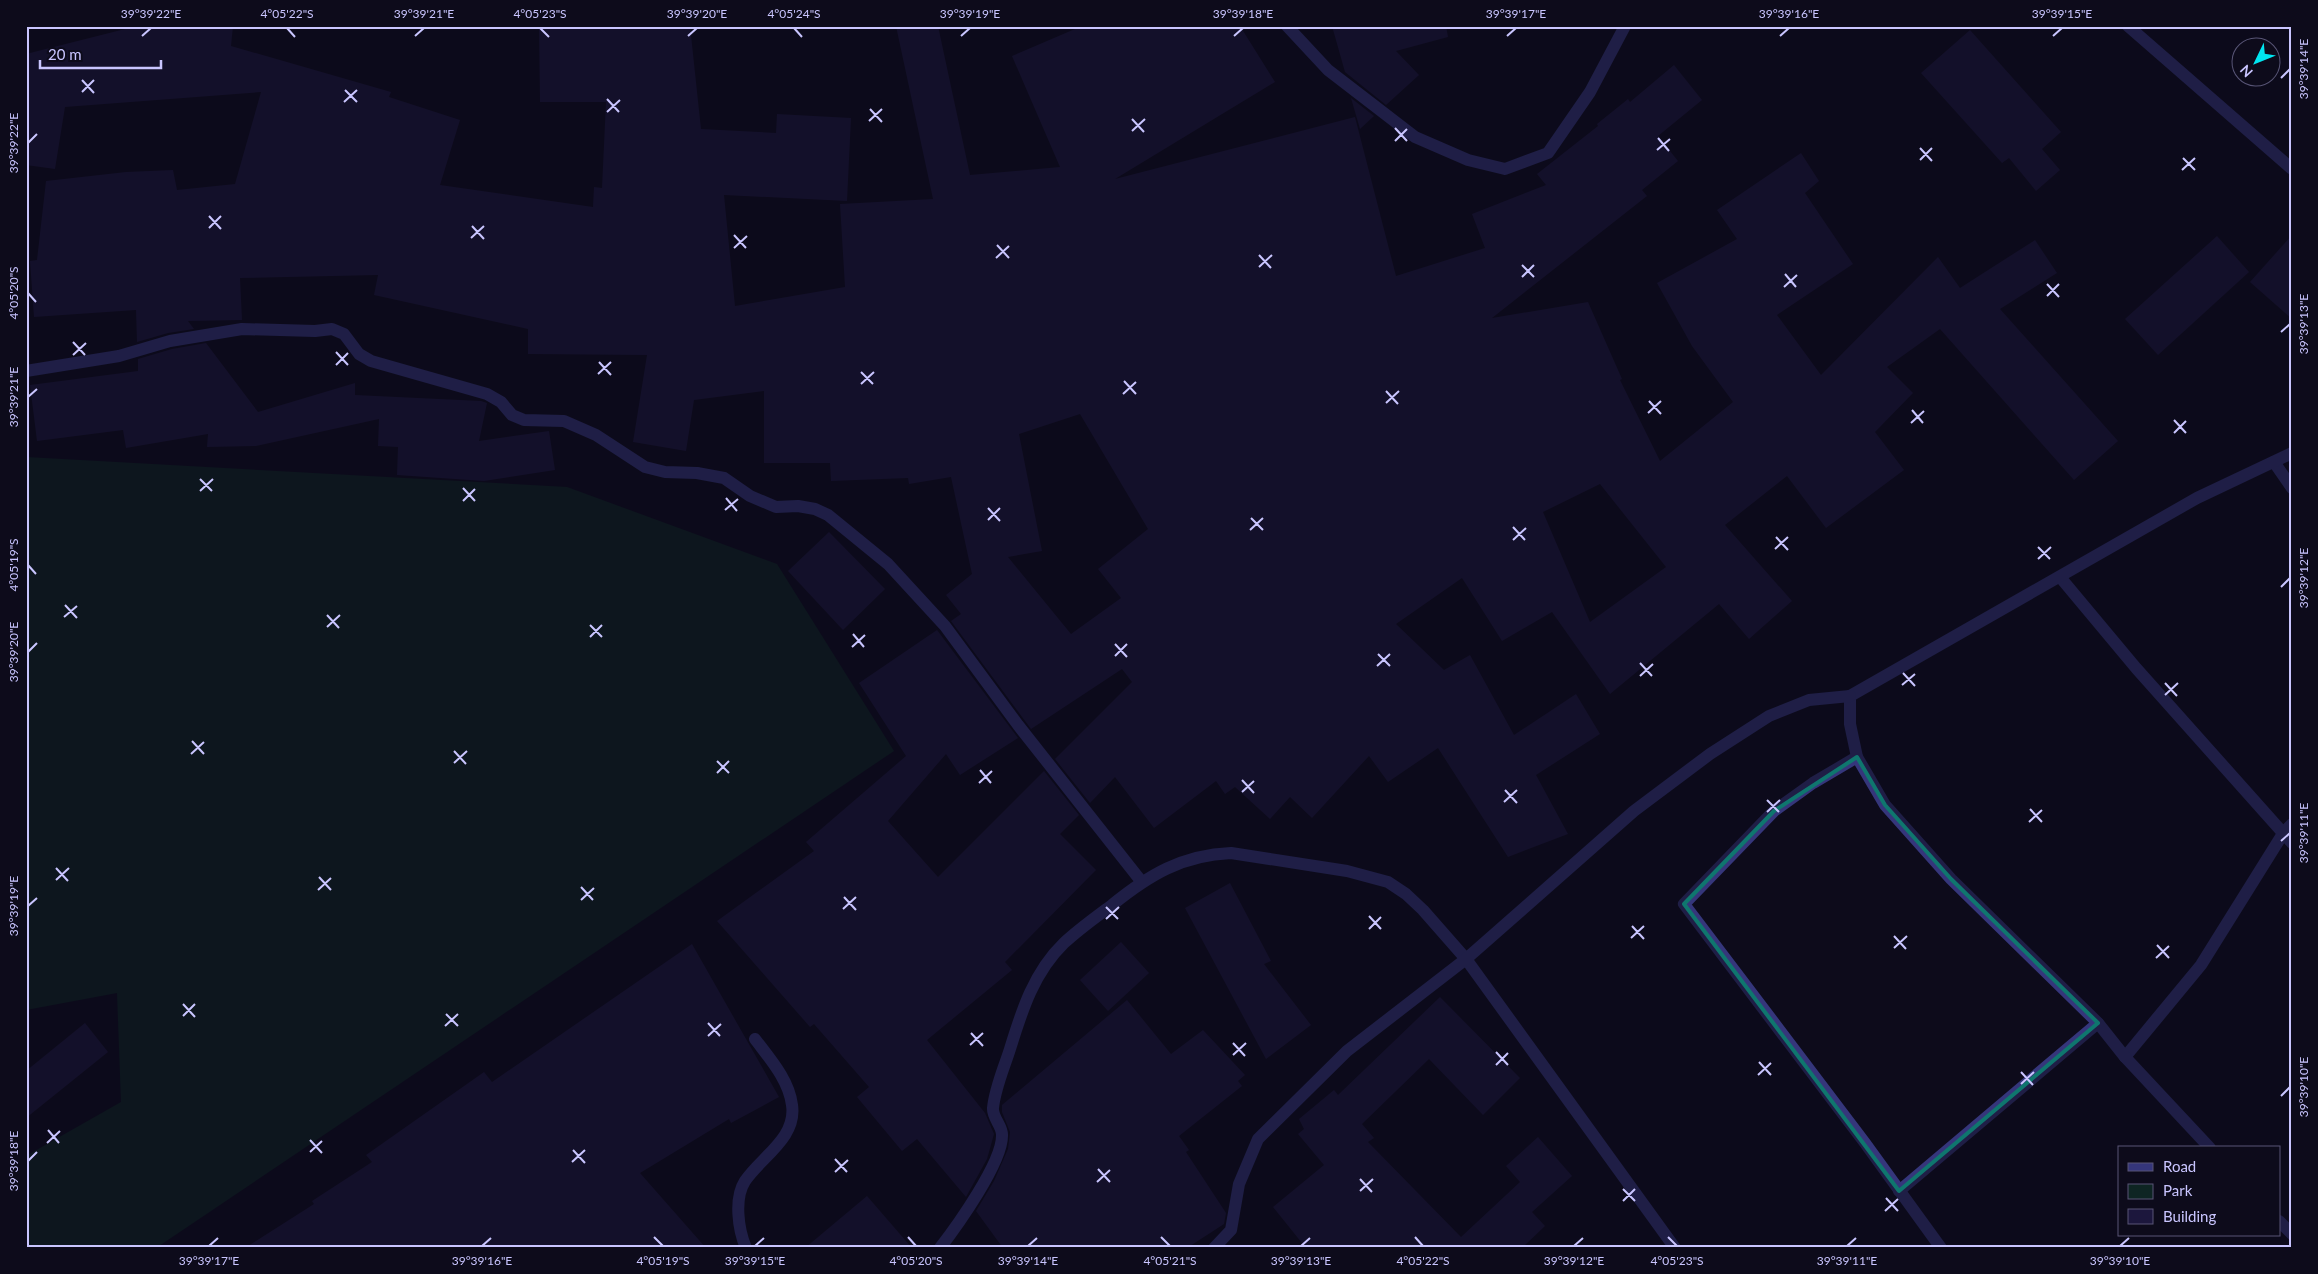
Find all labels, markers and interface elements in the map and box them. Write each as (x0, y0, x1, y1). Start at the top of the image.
text: 39°39'22"E (121, 6, 181, 21)
text: 4°05'22"S (260, 6, 314, 21)
text: 39°39'21"E (394, 6, 454, 21)
text: 4°05'23"S (513, 6, 567, 21)
text: 39°39'20"E (667, 6, 727, 21)
text: 4°05'24"S (767, 6, 821, 21)
text: 39°39'19"E (940, 6, 1000, 21)
text: 39°39'18"E (1213, 6, 1273, 21)
text: 39°39'17"E (1486, 6, 1546, 21)
text: 39°39'16"E (1759, 6, 1819, 21)
text: 39°39'15"E (2032, 6, 2092, 21)
scale bar (40, 38, 161, 70)
north arrow (2230, 38, 2280, 88)
text: 39°39'14"E (2296, 39, 2311, 99)
text: 20 m (48, 45, 82, 63)
text: N (2236, 61, 2256, 81)
text: 39°39'22"E (6, 113, 21, 173)
text: 4°05'20"S (6, 266, 21, 320)
text: 39°39'13"E (2296, 294, 2311, 354)
text: 39°39'21"E (6, 367, 21, 427)
text: 4°05'19"S (6, 538, 21, 592)
text: 39°39'12"E (2296, 548, 2311, 608)
text: 39°39'20"E (6, 622, 21, 682)
text: 39°39'11"E (2296, 803, 2311, 863)
text: 39°39'19"E (6, 876, 21, 936)
text: 39°39'10"E (2296, 1057, 2311, 1117)
text: 39°39'18"E (6, 1131, 21, 1191)
legend (2118, 1146, 2280, 1236)
text: Road (2163, 1157, 2196, 1175)
text: Park (2163, 1181, 2193, 1199)
text: Building (2163, 1207, 2216, 1225)
text: 39°39'17"E (179, 1253, 239, 1268)
text: 39°39'16"E (452, 1253, 512, 1268)
text: 4°05'19"S (636, 1253, 690, 1268)
text: 39°39'15"E (725, 1253, 785, 1268)
text: 4°05'20"S (889, 1253, 943, 1268)
text: 39°39'14"E (998, 1253, 1058, 1268)
text: 4°05'21"S (1143, 1253, 1197, 1268)
text: 39°39'13"E (1271, 1253, 1331, 1268)
text: 4°05'22"S (1396, 1253, 1450, 1268)
text: 39°39'12"E (1544, 1253, 1604, 1268)
text: 4°05'23"S (1650, 1253, 1704, 1268)
text: 39°39'11"E (1817, 1253, 1877, 1268)
text: 39°39'10"E (2090, 1253, 2150, 1268)

